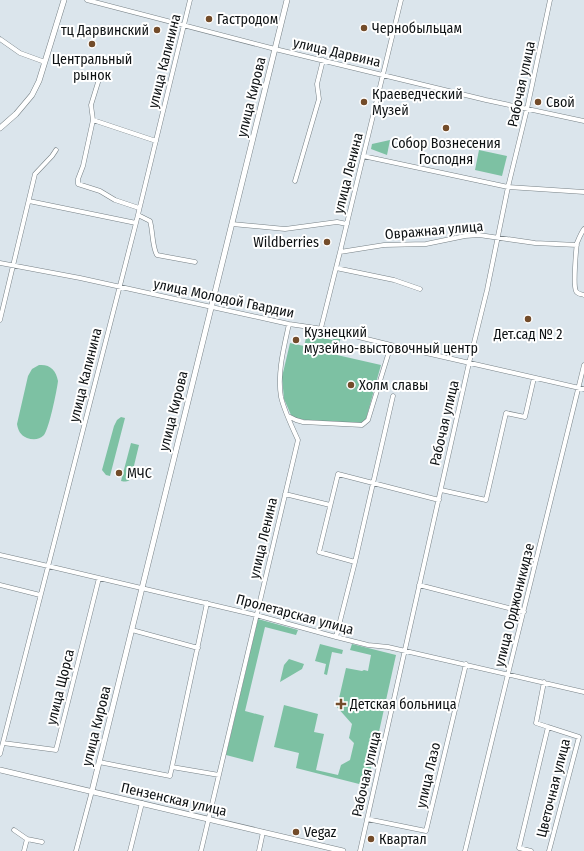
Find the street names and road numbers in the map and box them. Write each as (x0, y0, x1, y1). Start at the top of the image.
street label: улица Калинина (145, 12, 184, 110)
street label: улица Дарвина (291, 34, 382, 71)
street label: Рабочая улица (504, 40, 539, 129)
street label: улица Кирова (233, 55, 270, 139)
street label: улица Ленина (330, 131, 367, 215)
street label: Овражная улица (384, 218, 484, 243)
street label: улица Молодой Гвардии (152, 275, 296, 322)
street label: улица Калинина (66, 326, 105, 424)
street label: улица Кирова (155, 369, 192, 453)
street label: Рабочая улица (426, 379, 463, 467)
street label: улица Ленина (246, 496, 281, 580)
street label: улица Орджоникидзе (491, 541, 538, 669)
street label: Пролетарская улица (234, 591, 356, 638)
street label: улица Щорса (43, 647, 78, 727)
street label: улица Кирова (78, 684, 115, 768)
street label: Рабочая улица (348, 730, 385, 818)
street label: Цветочная улица (533, 737, 574, 839)
street label: улица Лазо (413, 741, 444, 810)
street label: Пензенская улица (119, 779, 228, 820)

